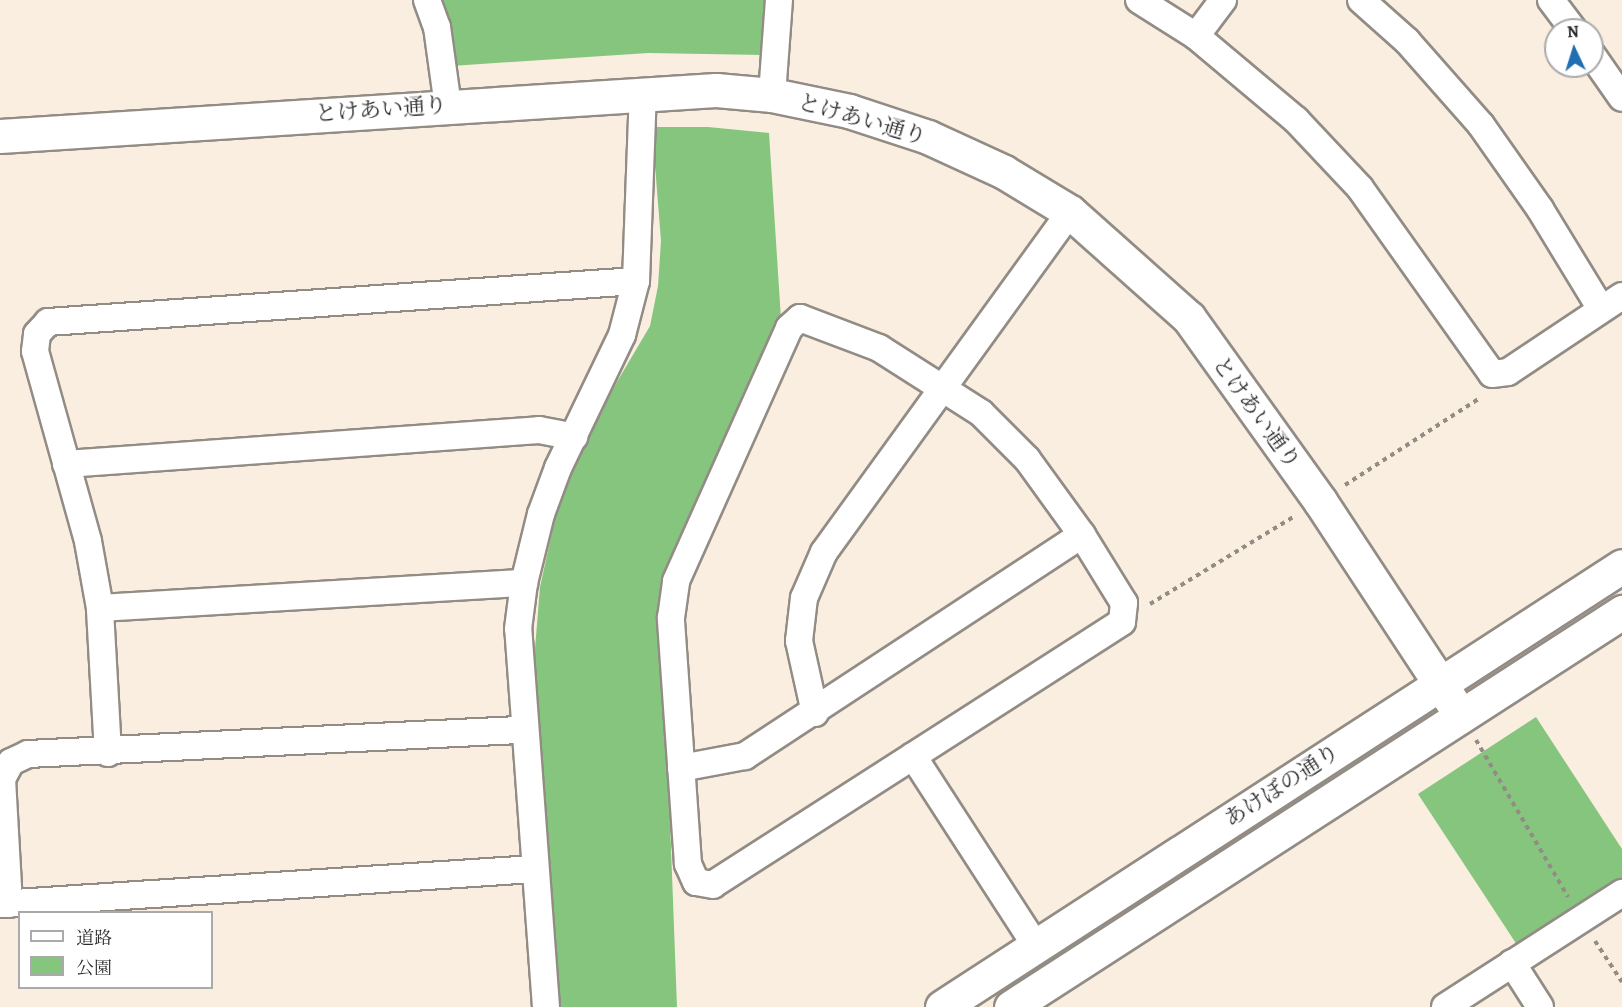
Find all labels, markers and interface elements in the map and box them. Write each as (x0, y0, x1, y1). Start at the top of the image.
north arrow (1544, 18, 1604, 78)
text: N (1566, 21, 1579, 43)
street label: とけあい通り (795, 89, 929, 151)
street label: とけあい通り (314, 92, 448, 128)
street label: とけあい通り (1207, 352, 1305, 474)
street label: あけぼの通り (1219, 739, 1345, 833)
legend (18, 911, 213, 989)
text: 道路 (76, 926, 112, 950)
text: 公園 (76, 956, 112, 980)

